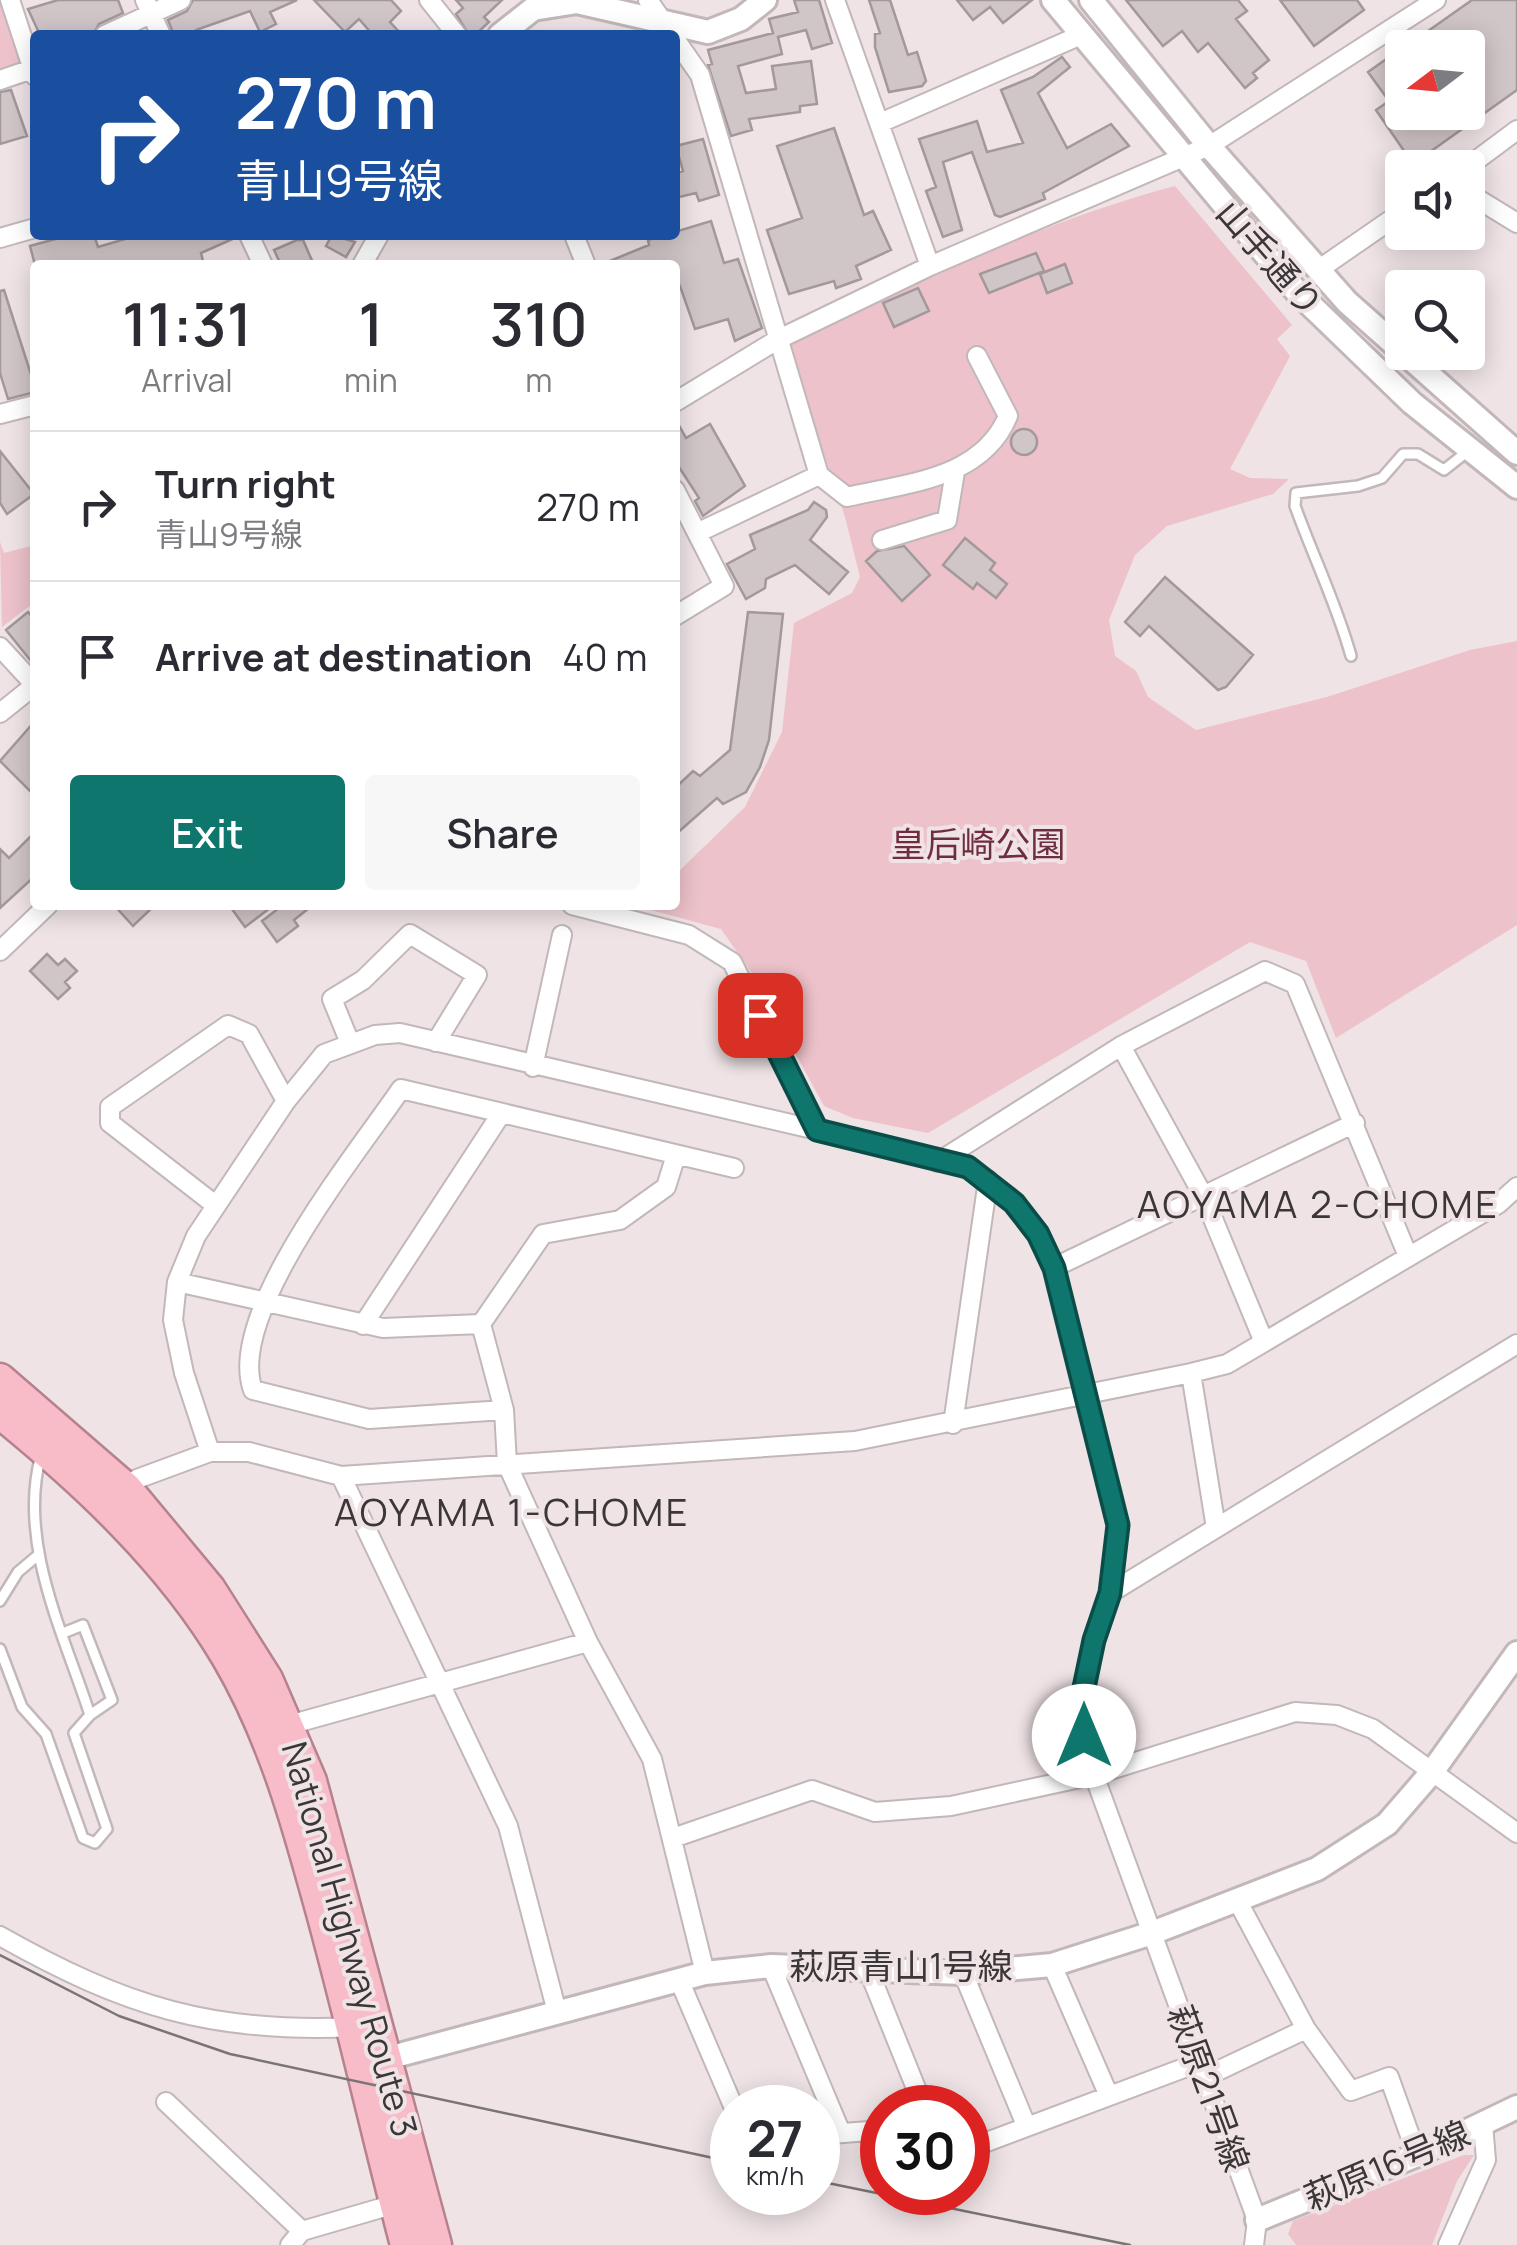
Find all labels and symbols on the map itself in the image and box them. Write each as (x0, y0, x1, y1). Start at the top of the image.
north arrow (1385, 30, 1485, 130)
street label: 山手通り (1206, 189, 1334, 327)
park label: 皇后崎公園 (890, 820, 1066, 868)
pin (718, 973, 803, 1058)
district label: AOYAMA 2-CHOME (1137, 1177, 1499, 1229)
district label: AOYAMA 1-CHOME (334, 1485, 690, 1537)
position arrow (1032, 1684, 1136, 1788)
street label: National Highway Route 3 (271, 1736, 429, 2142)
street label: 萩原青山1号線 (789, 1942, 1013, 1990)
street label: 萩原21号線 (1157, 1998, 1261, 2178)
speed limit sign: 30 (860, 2085, 990, 2215)
street label: 萩原16号線 (1297, 2109, 1477, 2221)

